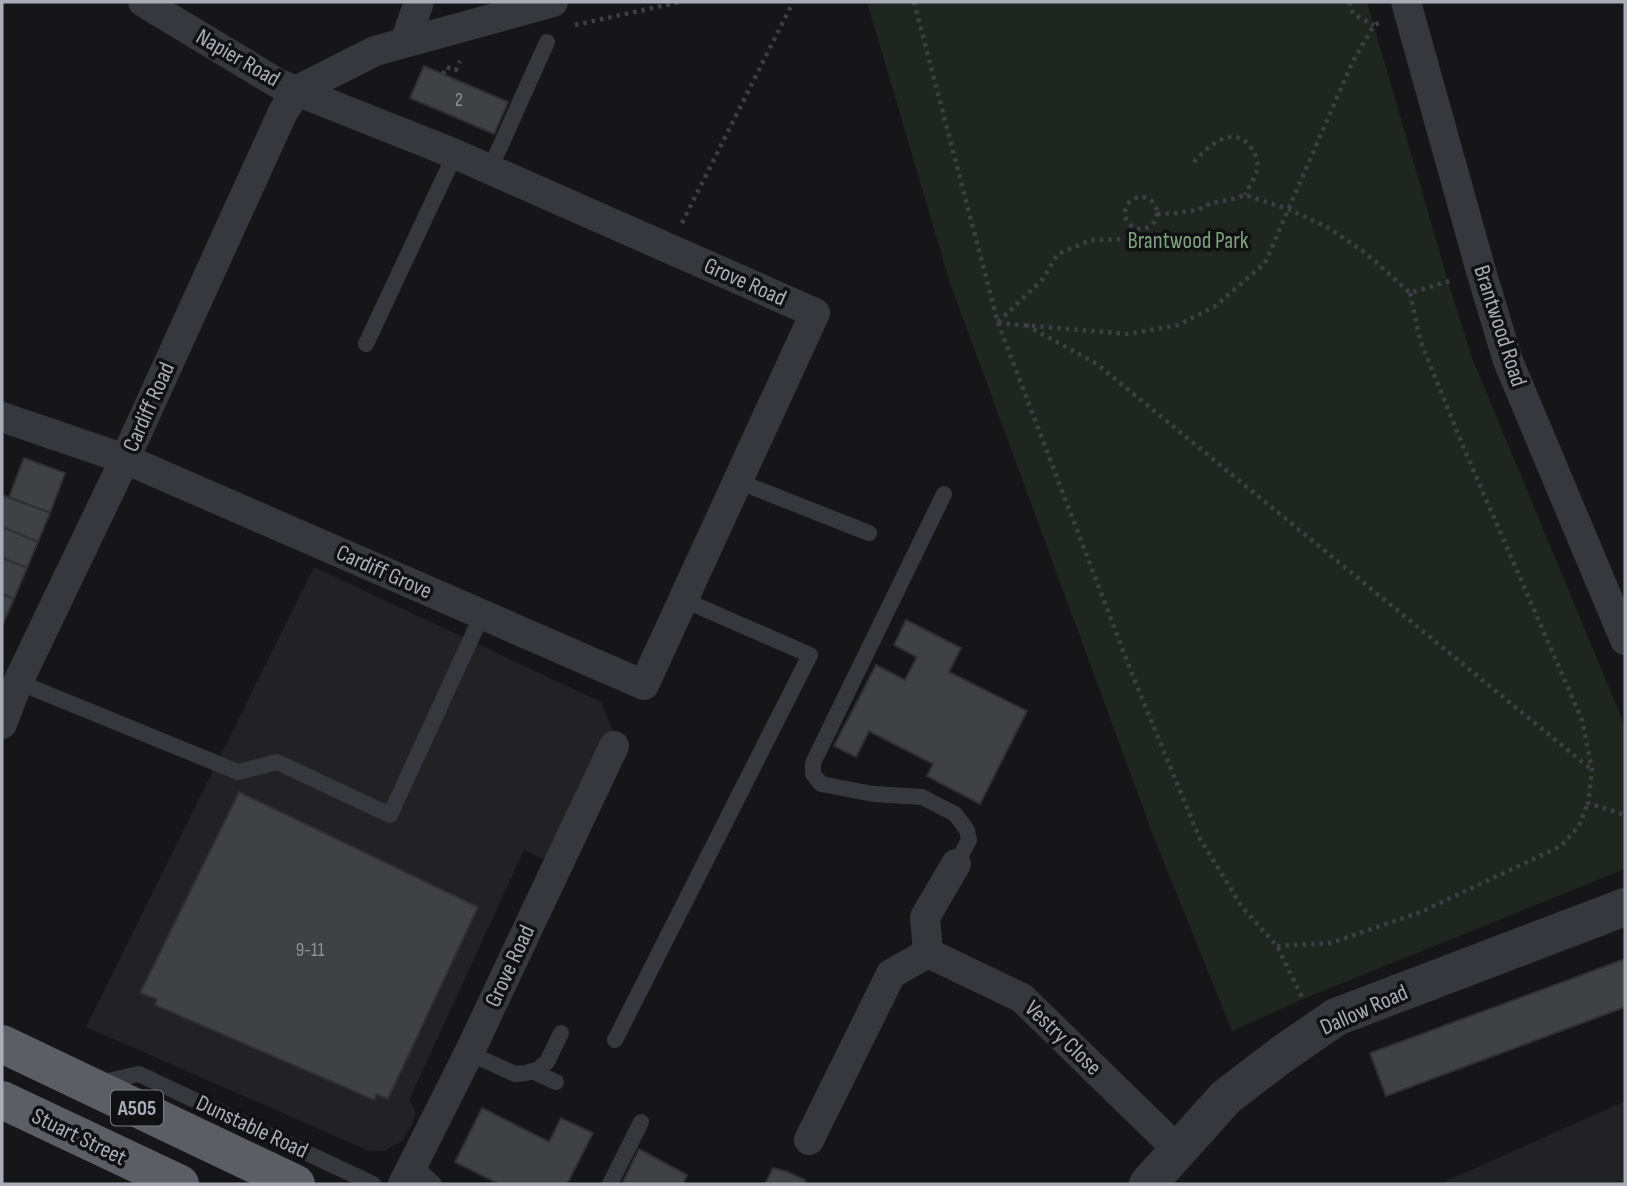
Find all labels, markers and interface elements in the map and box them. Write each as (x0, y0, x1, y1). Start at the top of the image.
street label: Napier Road (191, 23, 285, 93)
house number: 2 (455, 89, 463, 112)
park label: Brantwood Park (1127, 227, 1249, 255)
street label: Grove Road (700, 252, 790, 312)
street label: Brantwood Road (1467, 262, 1533, 390)
street label: Cardiff Road (117, 358, 181, 456)
street label: Cardiff Grove (332, 539, 436, 605)
street label: Grove Road (479, 921, 541, 1011)
house number: 9-11 (296, 939, 325, 962)
street label: Dallow Road (1316, 978, 1412, 1042)
street label: Vestry Close (1019, 995, 1107, 1081)
street label: Dunstable Road (192, 1089, 312, 1165)
road number: A505 (111, 1090, 163, 1126)
street label: Stuart Street (27, 1102, 131, 1172)

